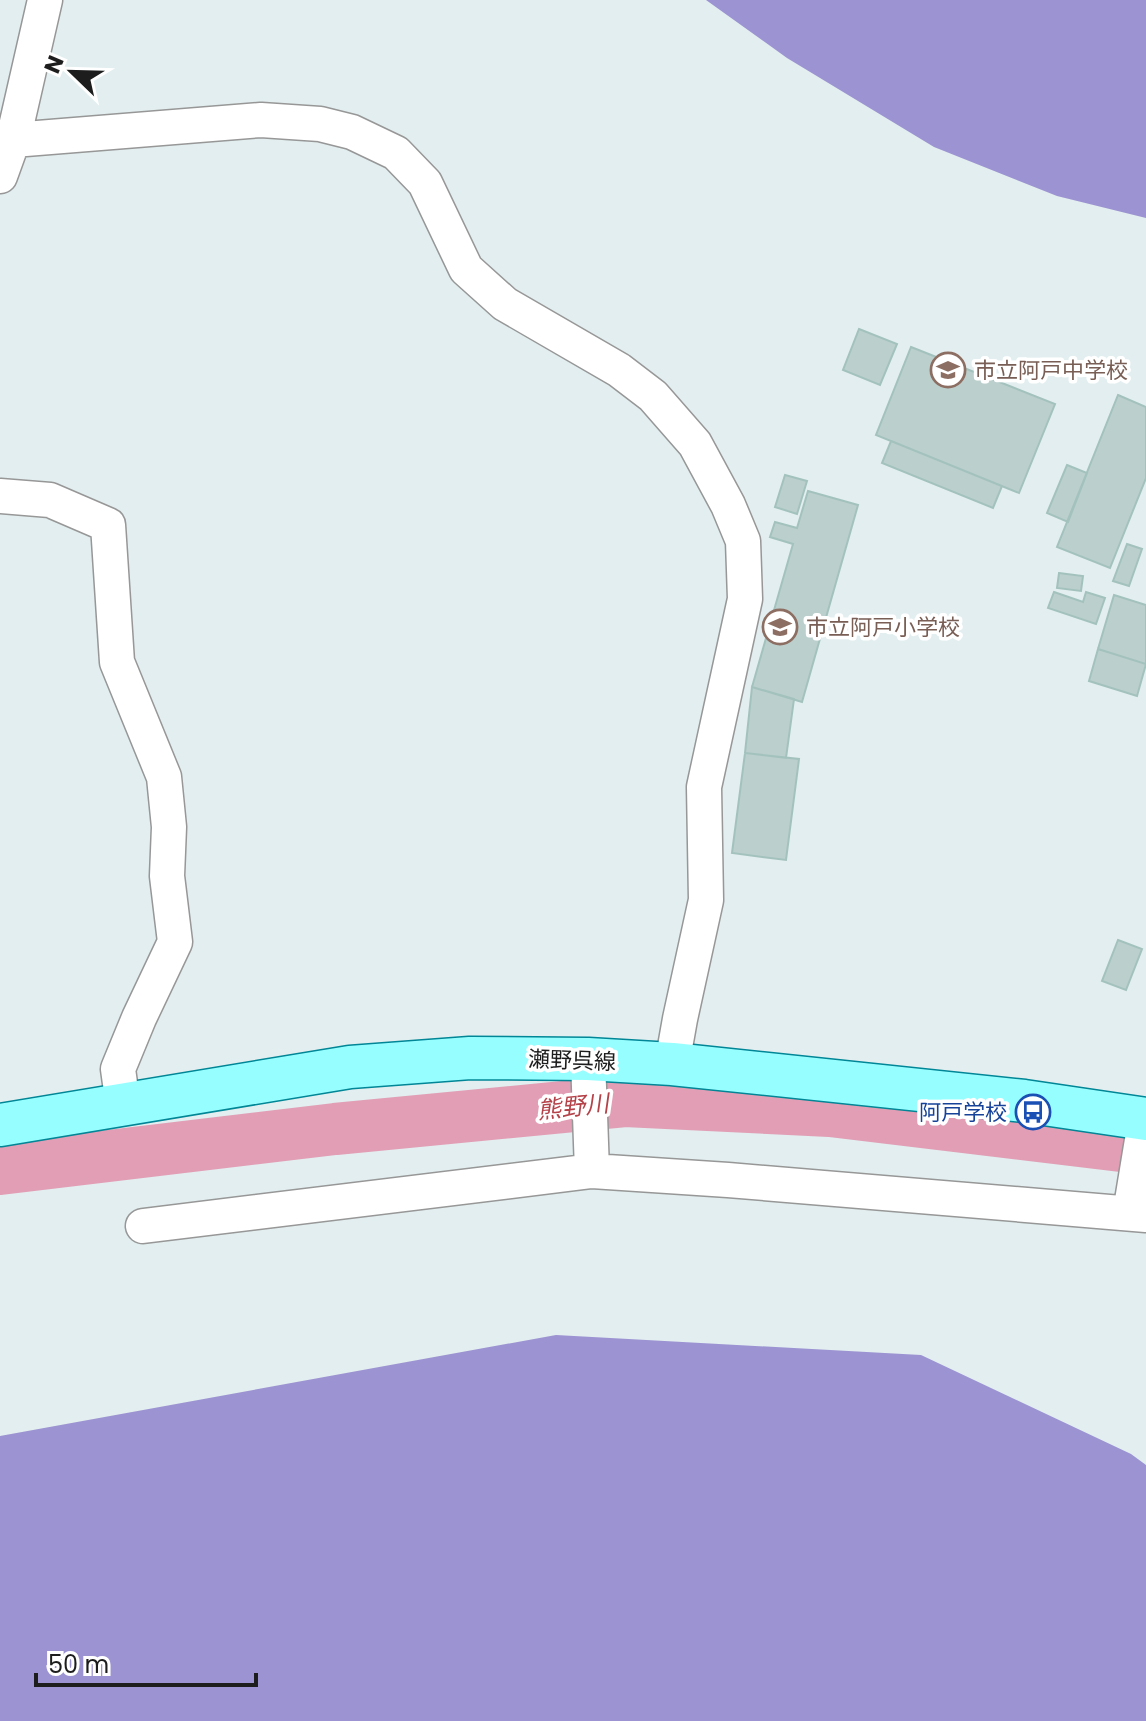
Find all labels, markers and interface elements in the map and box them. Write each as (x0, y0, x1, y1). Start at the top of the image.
north arrow (32, 32, 112, 112)
text: N (37, 51, 72, 78)
school or university icon: 市立阿戸中学校 (929, 351, 967, 389)
place label: 市立阿戸中学校 (974, 355, 1128, 386)
school or university icon: 市立阿戸小学校 (761, 608, 799, 646)
place label: 市立阿戸小学校 (806, 612, 960, 643)
street label: 瀬野呉線 (527, 1043, 617, 1078)
water label: 熊野川 (535, 1086, 613, 1127)
bus stop icon: 阿戸学校 (1014, 1093, 1052, 1131)
place label: 阿戸学校 (919, 1097, 1007, 1128)
scale bar (36, 1637, 256, 1687)
text: 50 m (48, 1648, 109, 1681)

